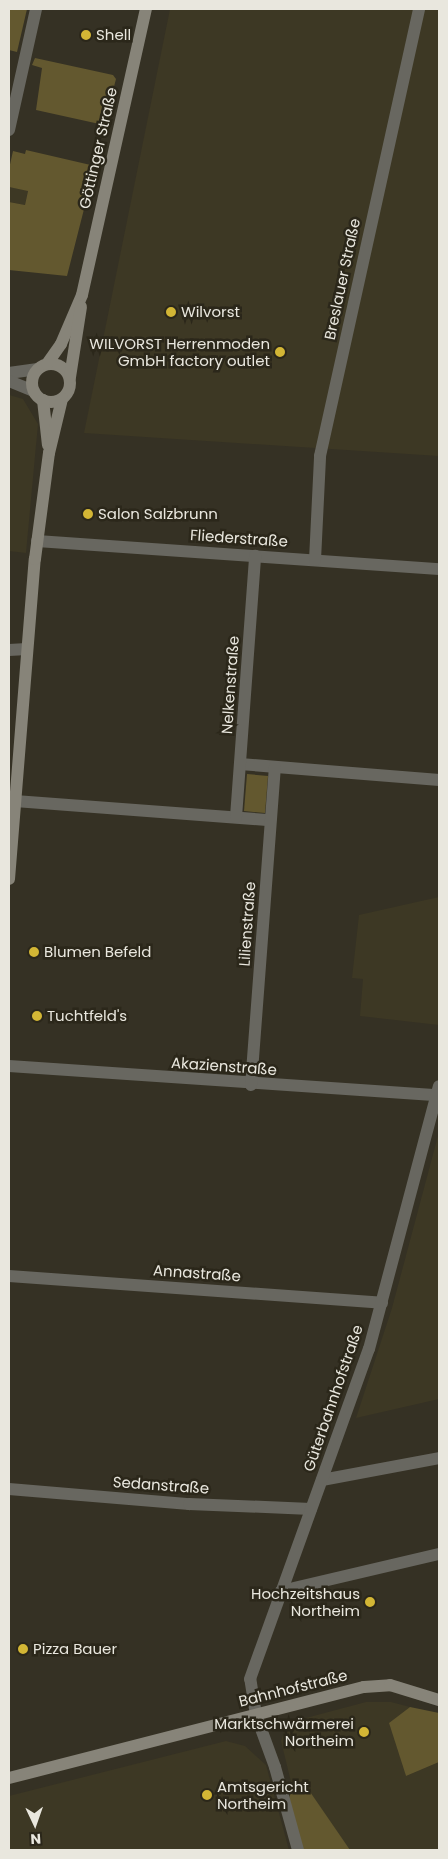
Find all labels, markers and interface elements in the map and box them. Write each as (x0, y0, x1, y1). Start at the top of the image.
place label: Shell (96, 26, 131, 44)
marker: Shell (80, 29, 92, 41)
street label: Göttinger Straße (75, 86, 121, 210)
street label: Breslauer Straße (320, 217, 364, 341)
place label: Wilvorst (181, 303, 240, 321)
marker: Wilvorst (165, 306, 177, 318)
place label: WILVORST Herrenmoden GmbH factory outlet (89, 334, 270, 369)
marker: WILVORST Herrenmoden GmbH factory outlet (274, 346, 286, 358)
place label: Salon Salzbrunn (98, 505, 218, 523)
marker: Salon Salzbrunn (82, 508, 94, 520)
street label: Fliederstraße (190, 526, 288, 550)
street label: Nelkenstraße (218, 635, 242, 735)
street label: Lilienstraße (235, 881, 259, 967)
place label: Blumen Befeld (44, 943, 151, 961)
marker: Blumen Befeld (28, 946, 40, 958)
place label: Tuchtfeld's (47, 1007, 127, 1025)
marker: Tuchtfeld's (31, 1010, 43, 1022)
street label: Akazienstraße (171, 1053, 277, 1079)
street label: Annastraße (152, 1261, 242, 1285)
street label: Güterbahnhofstraße (299, 1322, 367, 1474)
street label: Sedanstraße (112, 1473, 210, 1497)
place label: Hochzeitshaus Northeim (251, 1584, 360, 1619)
marker: Hochzeitshaus Northeim (364, 1596, 376, 1608)
place label: Pizza Bauer (33, 1640, 117, 1658)
marker: Pizza Bauer (17, 1643, 29, 1655)
street label: Bahnhofstraße (237, 1666, 349, 1710)
place label: Marktschwärmerei Northeim (214, 1714, 354, 1749)
marker: Marktschwärmerei Northeim (358, 1726, 370, 1738)
place label: Amtsgericht Northeim (217, 1777, 309, 1812)
marker: Amtsgericht Northeim (201, 1789, 213, 1801)
north arrow (10, 1799, 60, 1849)
text: N (30, 1829, 42, 1849)

